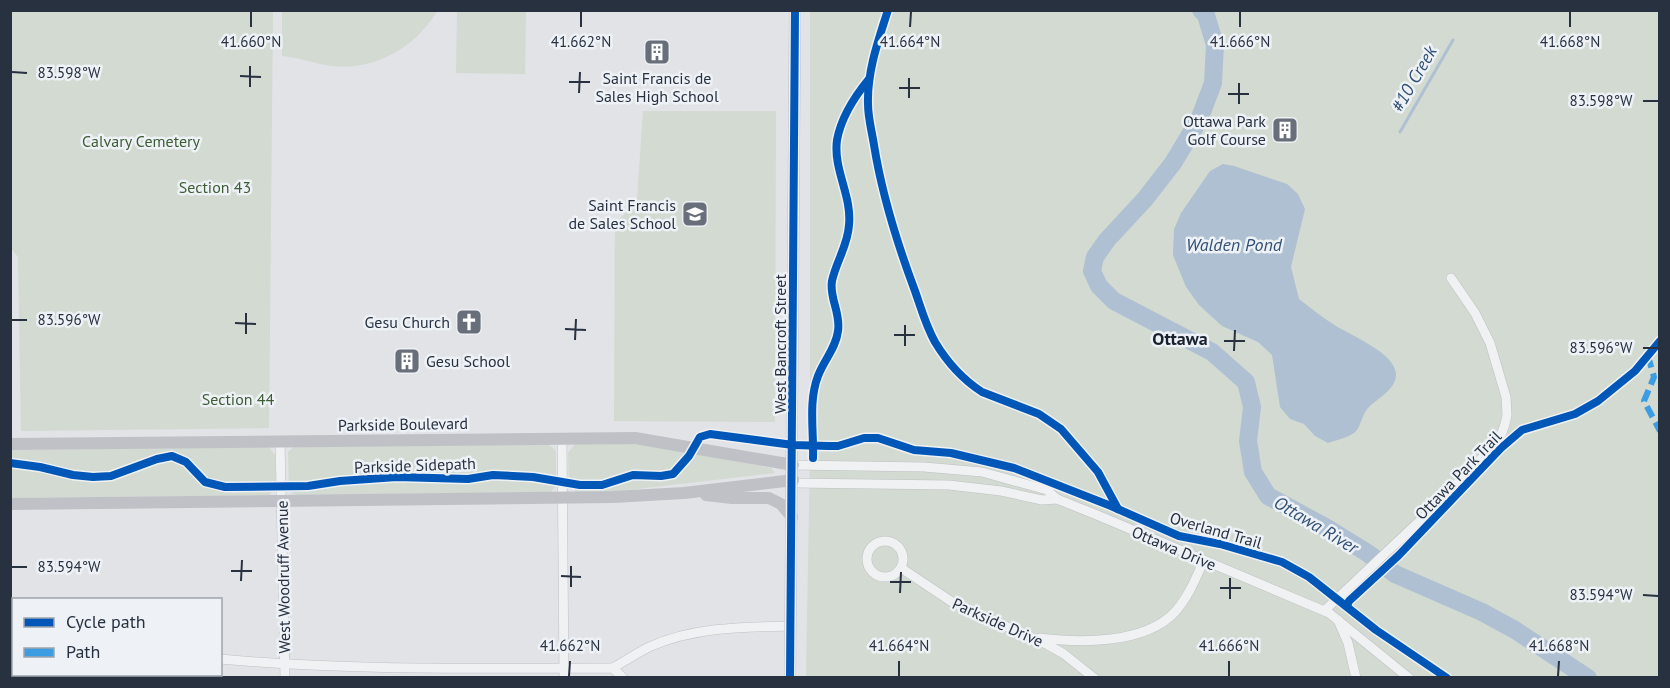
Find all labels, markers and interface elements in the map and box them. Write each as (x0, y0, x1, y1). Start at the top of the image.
text: 41.660°N (221, 32, 281, 51)
text: 41.662°N (551, 32, 611, 51)
text: 41.664°N (880, 32, 940, 51)
text: 41.666°N (1210, 32, 1270, 51)
text: 41.668°N (1540, 32, 1600, 51)
building icon: Saint Francis de Sales High School (642, 37, 672, 67)
water label: #10 Creek (1385, 41, 1442, 116)
text: 83.598°W (38, 63, 101, 82)
place label: Saint Francis de Sales High School (595, 68, 719, 106)
text: 83.598°W (1570, 91, 1633, 110)
place label: Ottawa Park Golf Course (1183, 111, 1266, 149)
building icon: Ottawa Park Golf Course (1270, 115, 1300, 145)
park label: Calvary Cemetery (82, 131, 200, 151)
park label: Section 43 (179, 177, 251, 197)
place label: Saint Francis de Sales School (568, 195, 676, 233)
school or university icon: Saint Francis de Sales School (680, 199, 710, 229)
water label: Walden Pond (1186, 233, 1283, 256)
street label: West Bancroft Street (770, 274, 790, 414)
church icon: Gesu Church (454, 307, 484, 337)
text: 83.596°W (38, 310, 101, 329)
place label: Gesu Church (365, 312, 450, 332)
district label: Ottawa (1152, 327, 1208, 350)
text: 83.596°W (1570, 338, 1633, 357)
building icon: Gesu School (392, 346, 422, 376)
place label: Gesu School (426, 351, 510, 371)
park label: Section 44 (202, 389, 274, 409)
street label: Parkside Boulevard (338, 413, 468, 435)
street label: Ottawa Park Trail (1411, 426, 1506, 524)
street label: Parkside Sidepath (354, 453, 476, 477)
water label: Ottawa River (1270, 490, 1364, 559)
street label: West Woodruff Avenue (272, 500, 294, 654)
street label: Overland Trail (1168, 507, 1265, 553)
street label: Ottawa Drive (1129, 521, 1219, 575)
text: 83.594°W (38, 557, 101, 576)
text: 83.594°W (1570, 585, 1633, 604)
street label: Parkside Drive (949, 593, 1047, 651)
legend (12, 598, 222, 676)
text: Cycle path (66, 610, 146, 633)
text: 41.662°N (540, 636, 600, 655)
text: 41.664°N (869, 636, 929, 655)
text: 41.666°N (1199, 636, 1259, 655)
text: 41.668°N (1529, 636, 1589, 655)
text: Path (66, 640, 100, 663)

